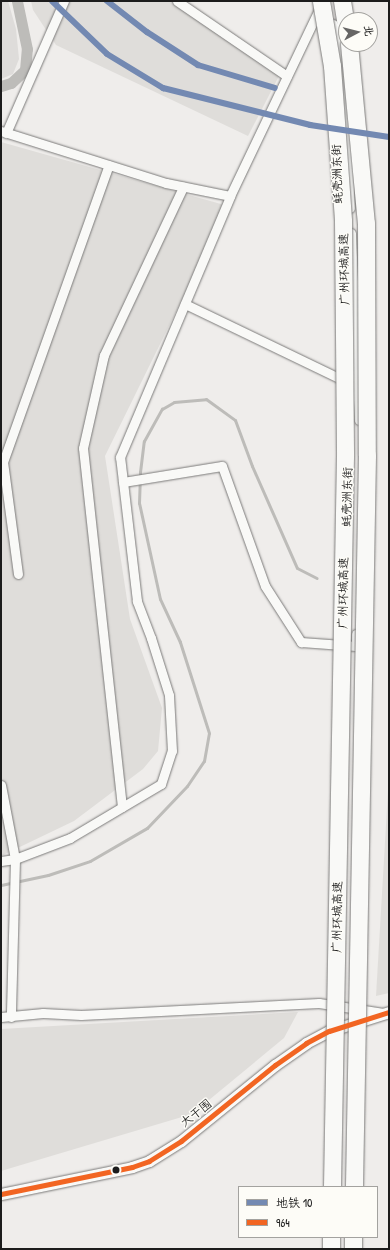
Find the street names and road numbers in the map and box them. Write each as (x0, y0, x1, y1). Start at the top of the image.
street label: 蚝壳洲东街 (329, 144, 345, 204)
street label: 广州环城高速 (336, 233, 352, 305)
street label: 蚝壳洲东街 (339, 467, 355, 527)
street label: 广州环城高速 (335, 557, 351, 629)
street label: 广州环城高速 (329, 881, 345, 953)
street label: 大干围 (177, 1096, 215, 1130)

